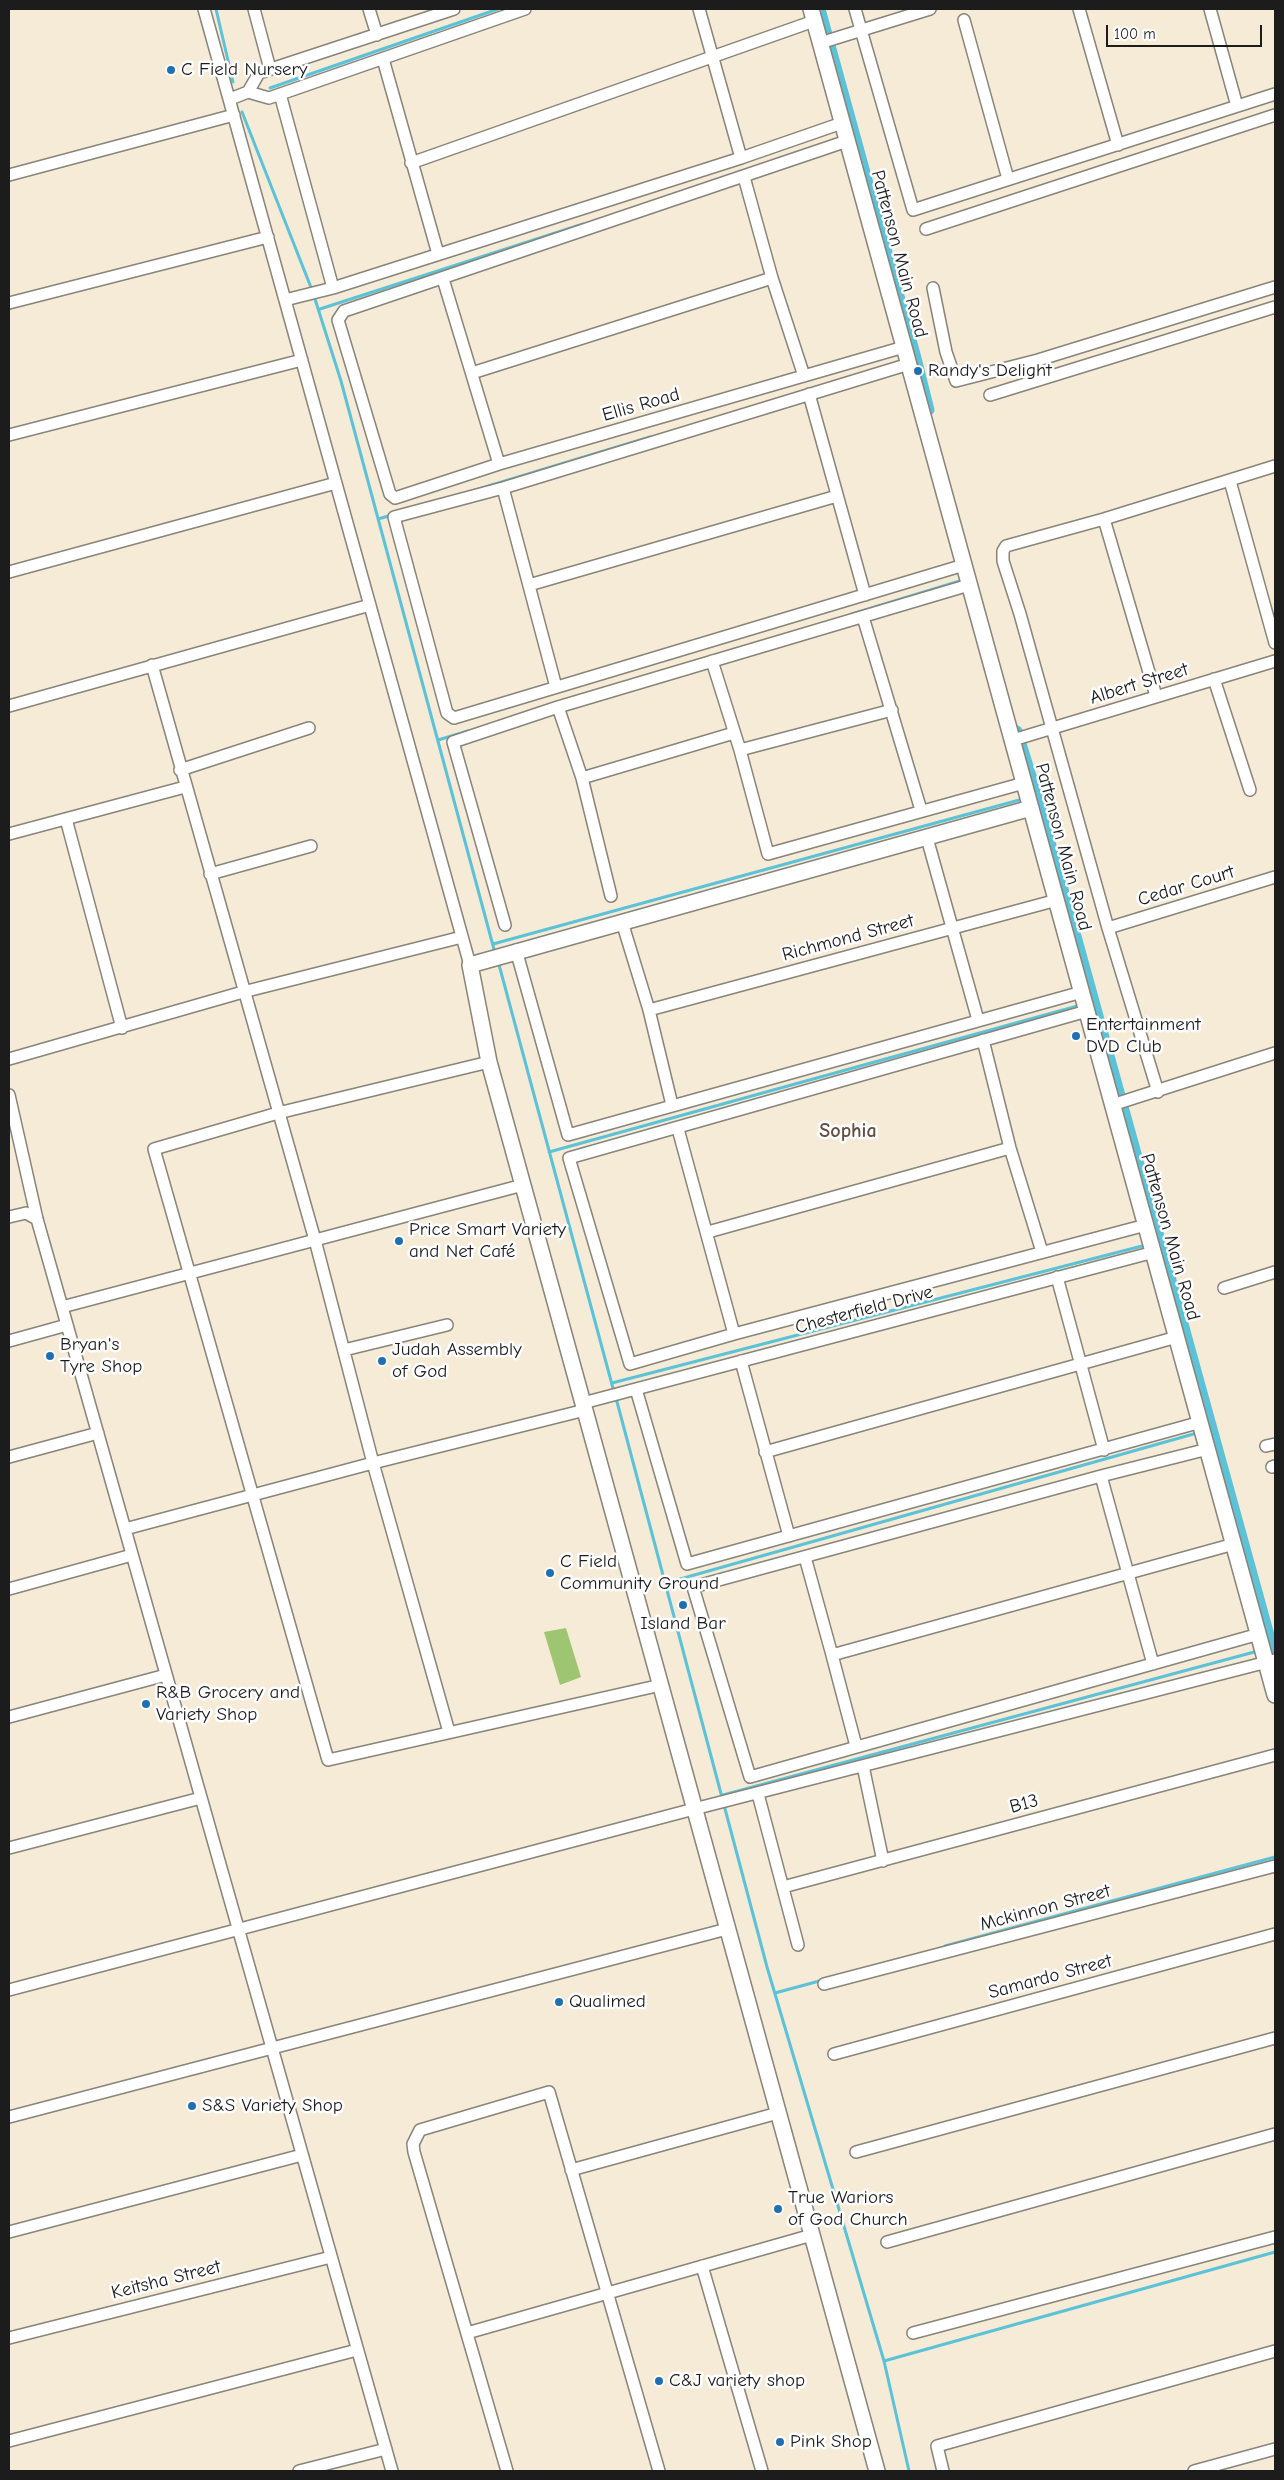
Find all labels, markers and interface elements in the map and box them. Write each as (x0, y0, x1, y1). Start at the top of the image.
scale bar (1109, 15, 1265, 47)
text: 100 m (1114, 25, 1156, 43)
place label: C Field Nursery (181, 59, 308, 81)
marker: C Field Nursery (165, 64, 177, 76)
street label: Pattenson Main Road (866, 168, 932, 340)
place label: Randy's Delight (928, 360, 1052, 382)
marker: Randy's Delight (912, 365, 924, 377)
street label: Ellis Road (600, 383, 682, 427)
street label: Albert Street (1087, 658, 1191, 710)
street label: Pattenson Main Road (1030, 761, 1096, 933)
street label: Cedar Court (1135, 861, 1237, 911)
street label: Richmond Street (780, 909, 916, 967)
place label: Entertainment DVD Club (1086, 1014, 1201, 1058)
marker: Entertainment DVD Club (1070, 1030, 1082, 1042)
district label: Sophia (819, 1119, 877, 1143)
street label: Pattenson Main Road (1135, 1151, 1205, 1323)
place label: Price Smart Variety and Net Café (409, 1219, 566, 1263)
marker: Price Smart Variety and Net Café (393, 1235, 405, 1247)
street label: Chesterfield Drive (793, 1281, 935, 1339)
place label: Bryan's Tyre Shop (60, 1334, 142, 1378)
place label: Judah Assembly of God (392, 1339, 522, 1383)
marker: Bryan's Tyre Shop (44, 1350, 56, 1362)
marker: Judah Assembly of God (376, 1355, 388, 1367)
place label: C Field Community Ground (560, 1551, 719, 1595)
marker: C Field Community Ground (544, 1567, 556, 1579)
marker: Island Bar (677, 1599, 689, 1611)
place label: Island Bar (640, 1613, 726, 1635)
place label: R&B Grocery and Variety Shop (156, 1682, 300, 1726)
marker: R&B Grocery and Variety Shop (140, 1698, 152, 1710)
street label: B13 (1007, 1789, 1041, 1819)
street label: Mckinnon Street (977, 1880, 1113, 1936)
street label: Samardo Street (986, 1950, 1114, 2004)
place label: Qualimed (569, 1991, 646, 2013)
marker: Qualimed (553, 1996, 565, 2008)
place label: S&S Variety Shop (202, 2095, 343, 2117)
marker: S&S Variety Shop (186, 2100, 198, 2112)
place label: True Wariors of God Church (788, 2187, 908, 2231)
marker: True Wariors of God Church (772, 2203, 784, 2215)
street label: Keitsha Street (109, 2255, 223, 2305)
place label: C&J variety shop (669, 2370, 805, 2392)
marker: C&J variety shop (653, 2375, 665, 2387)
place label: Pink Shop (790, 2431, 872, 2453)
marker: Pink Shop (774, 2436, 786, 2448)

